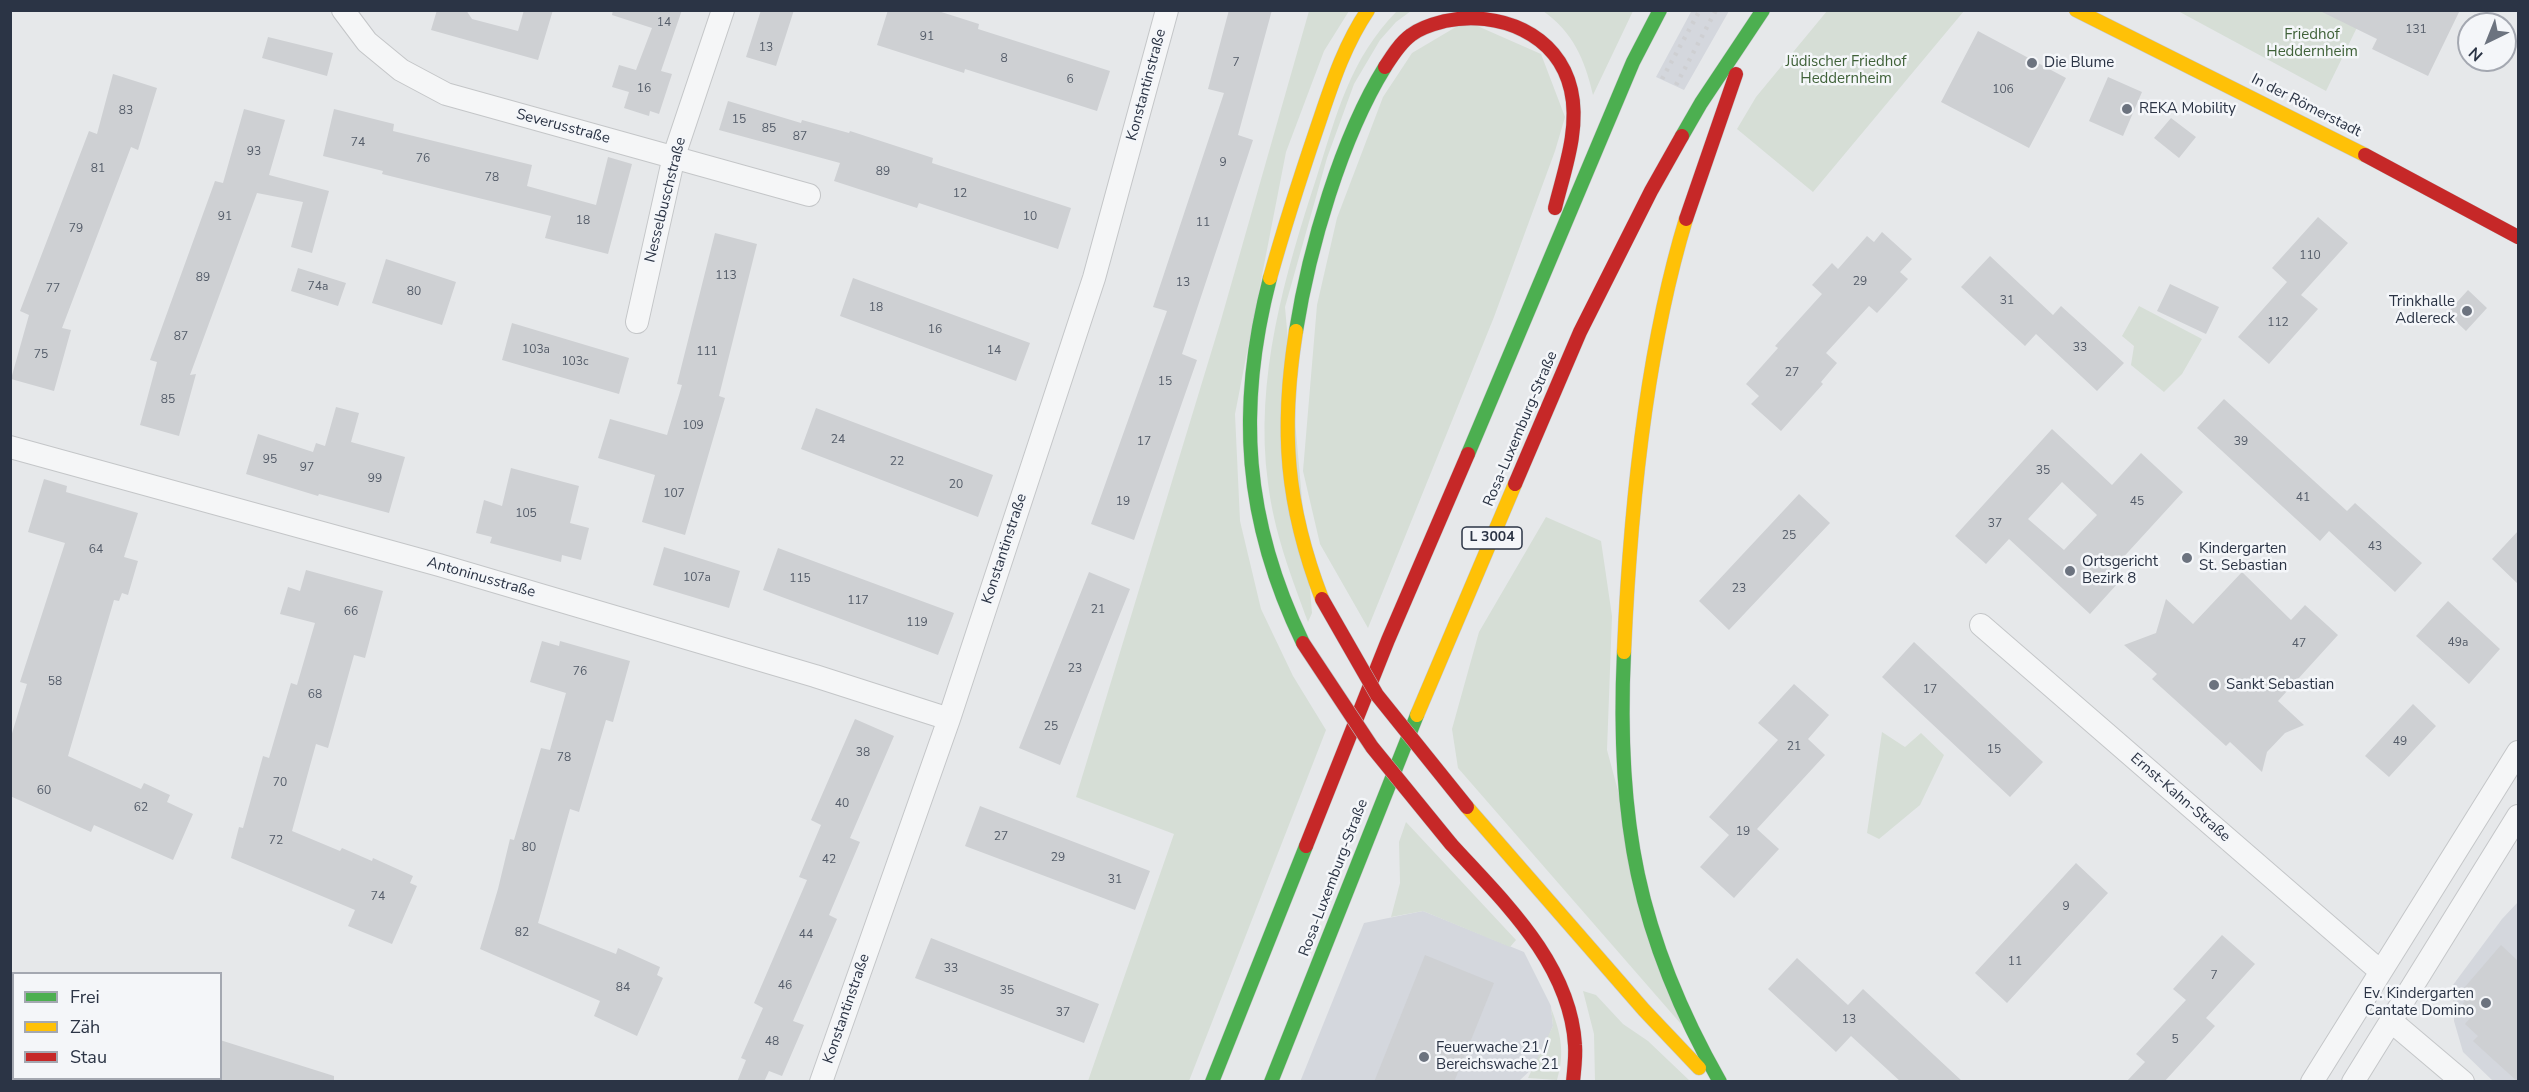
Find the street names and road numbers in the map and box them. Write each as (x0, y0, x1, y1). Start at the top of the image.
street label: Konstantinstraße (1123, 27, 1171, 143)
street label: In der Römerstadt (2248, 71, 2364, 141)
street label: Severusstraße (514, 106, 612, 148)
street label: Nesselbuschstraße (642, 135, 690, 265)
street label: Rosa-Luxemburg-Straße (1480, 349, 1562, 509)
street label: Konstantinstraße (979, 492, 1031, 606)
road number: L 3004 (1462, 527, 1522, 549)
street label: Antoninusstraße (425, 554, 537, 602)
street label: Ernst-Kahn-Straße (2126, 750, 2234, 846)
street label: Rosa-Luxemburg-Straße (1296, 797, 1372, 959)
street label: Konstantinstraße (820, 952, 874, 1066)

